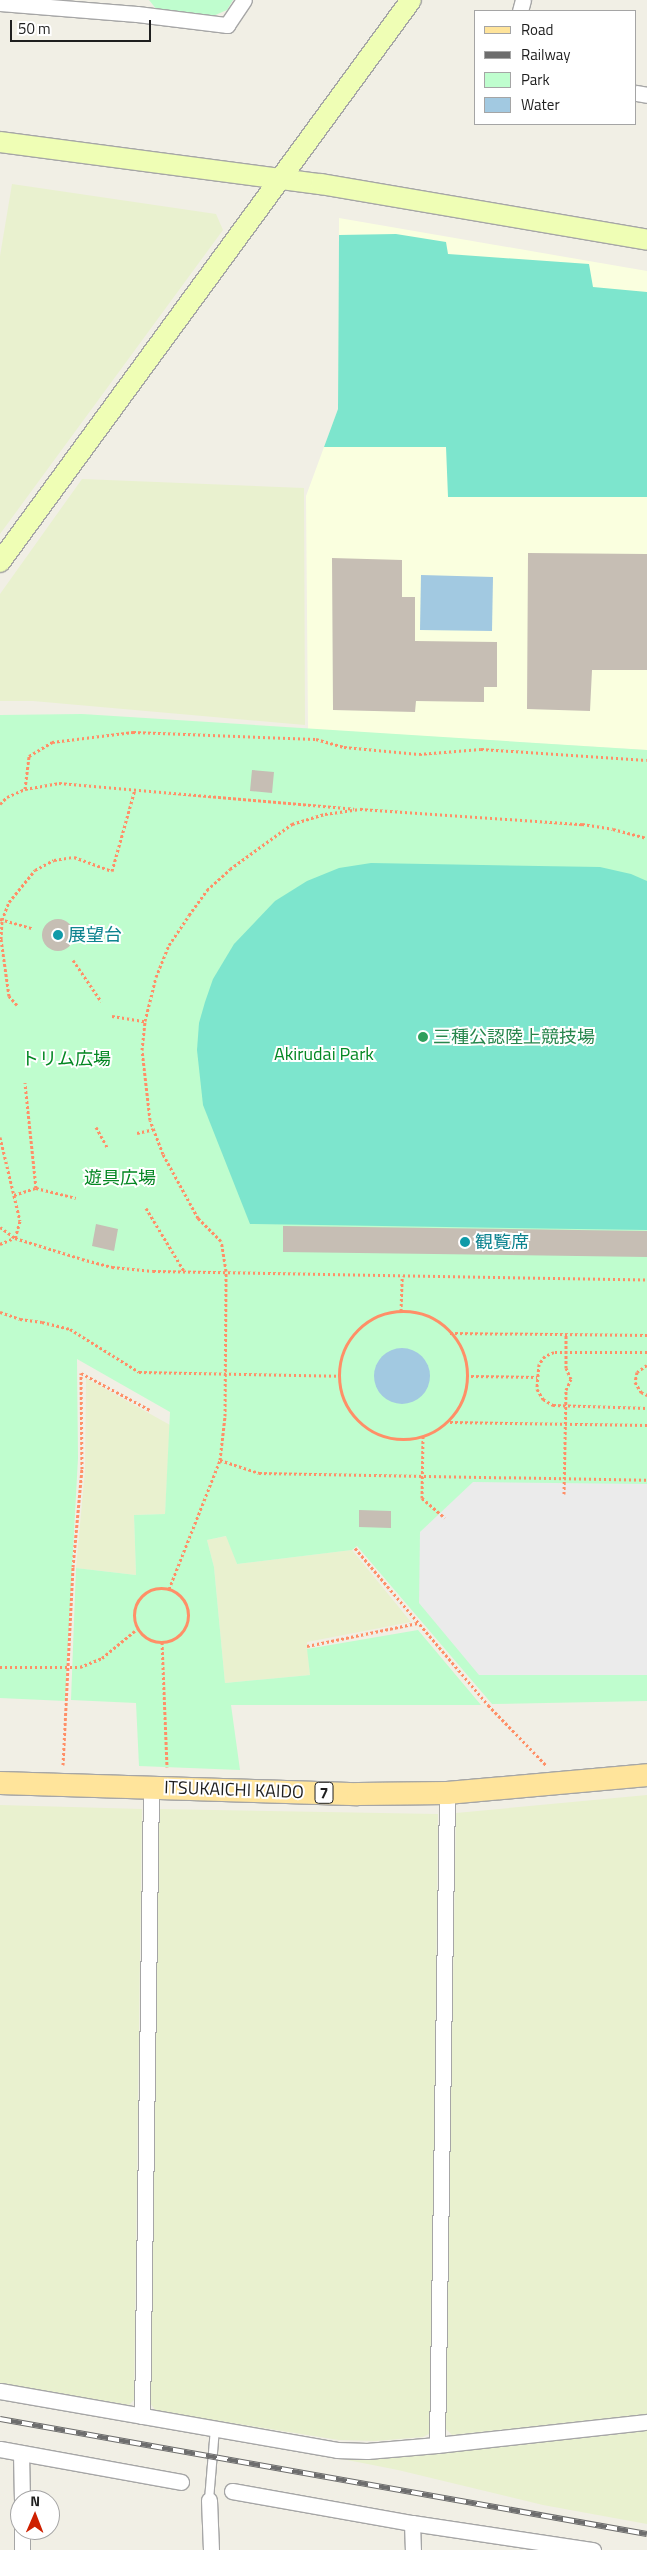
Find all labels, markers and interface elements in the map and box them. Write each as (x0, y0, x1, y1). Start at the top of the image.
scale bar (12, 10, 154, 42)
legend (474, 10, 637, 125)
text: 50 m (18, 17, 51, 40)
text: Road (521, 18, 553, 41)
text: Railway (521, 43, 571, 66)
text: Park (521, 68, 550, 91)
text: Water (521, 93, 560, 116)
place label: 展望台 (68, 924, 122, 946)
marker: 展望台 (52, 929, 64, 941)
place label: 三種公認陸上競技場 (433, 1026, 595, 1048)
marker: 三種公認陸上競技場 (417, 1031, 429, 1043)
park label: Akirudai Park (274, 1043, 374, 1065)
park label: トリム広場 (21, 1048, 111, 1070)
park label: 遊具広場 (84, 1167, 156, 1189)
place label: 観覧席 (475, 1231, 529, 1253)
marker: 観覧席 (459, 1236, 471, 1248)
street label: ITSUKAICHI KAIDO (164, 1777, 304, 1803)
road number: 7 (314, 1780, 334, 1806)
north arrow (10, 2490, 60, 2540)
text: N (30, 2490, 40, 2511)

